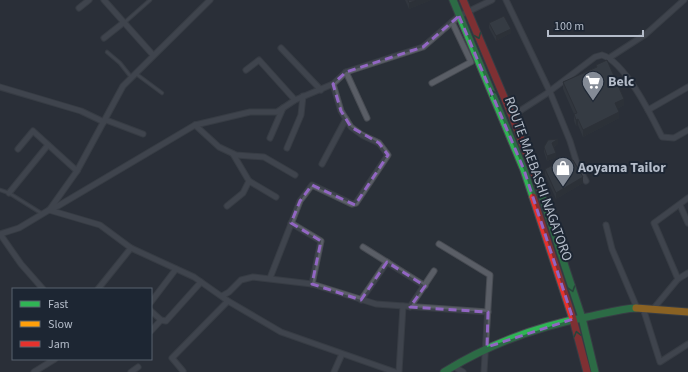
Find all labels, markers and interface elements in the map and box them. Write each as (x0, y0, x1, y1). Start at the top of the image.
scale bar (548, 12, 643, 38)
text: 100 m (554, 18, 584, 35)
one-way arrow (473, 32, 481, 39)
supermarket icon: Belc (580, 69, 606, 102)
place label: Belc (608, 72, 635, 92)
one-way arrow (490, 89, 498, 97)
street label: ROUTE MAEBASHI NAGATORO (499, 94, 577, 264)
shop icon: Aoyama Tailor (550, 155, 576, 188)
place label: Aoyama Tailor (577, 158, 666, 178)
one-way arrow (567, 285, 576, 292)
legend (12, 288, 152, 360)
text: Fast (48, 296, 68, 313)
text: Slow (48, 316, 73, 333)
one-way arrow (573, 331, 582, 338)
text: Jam (48, 336, 70, 353)

